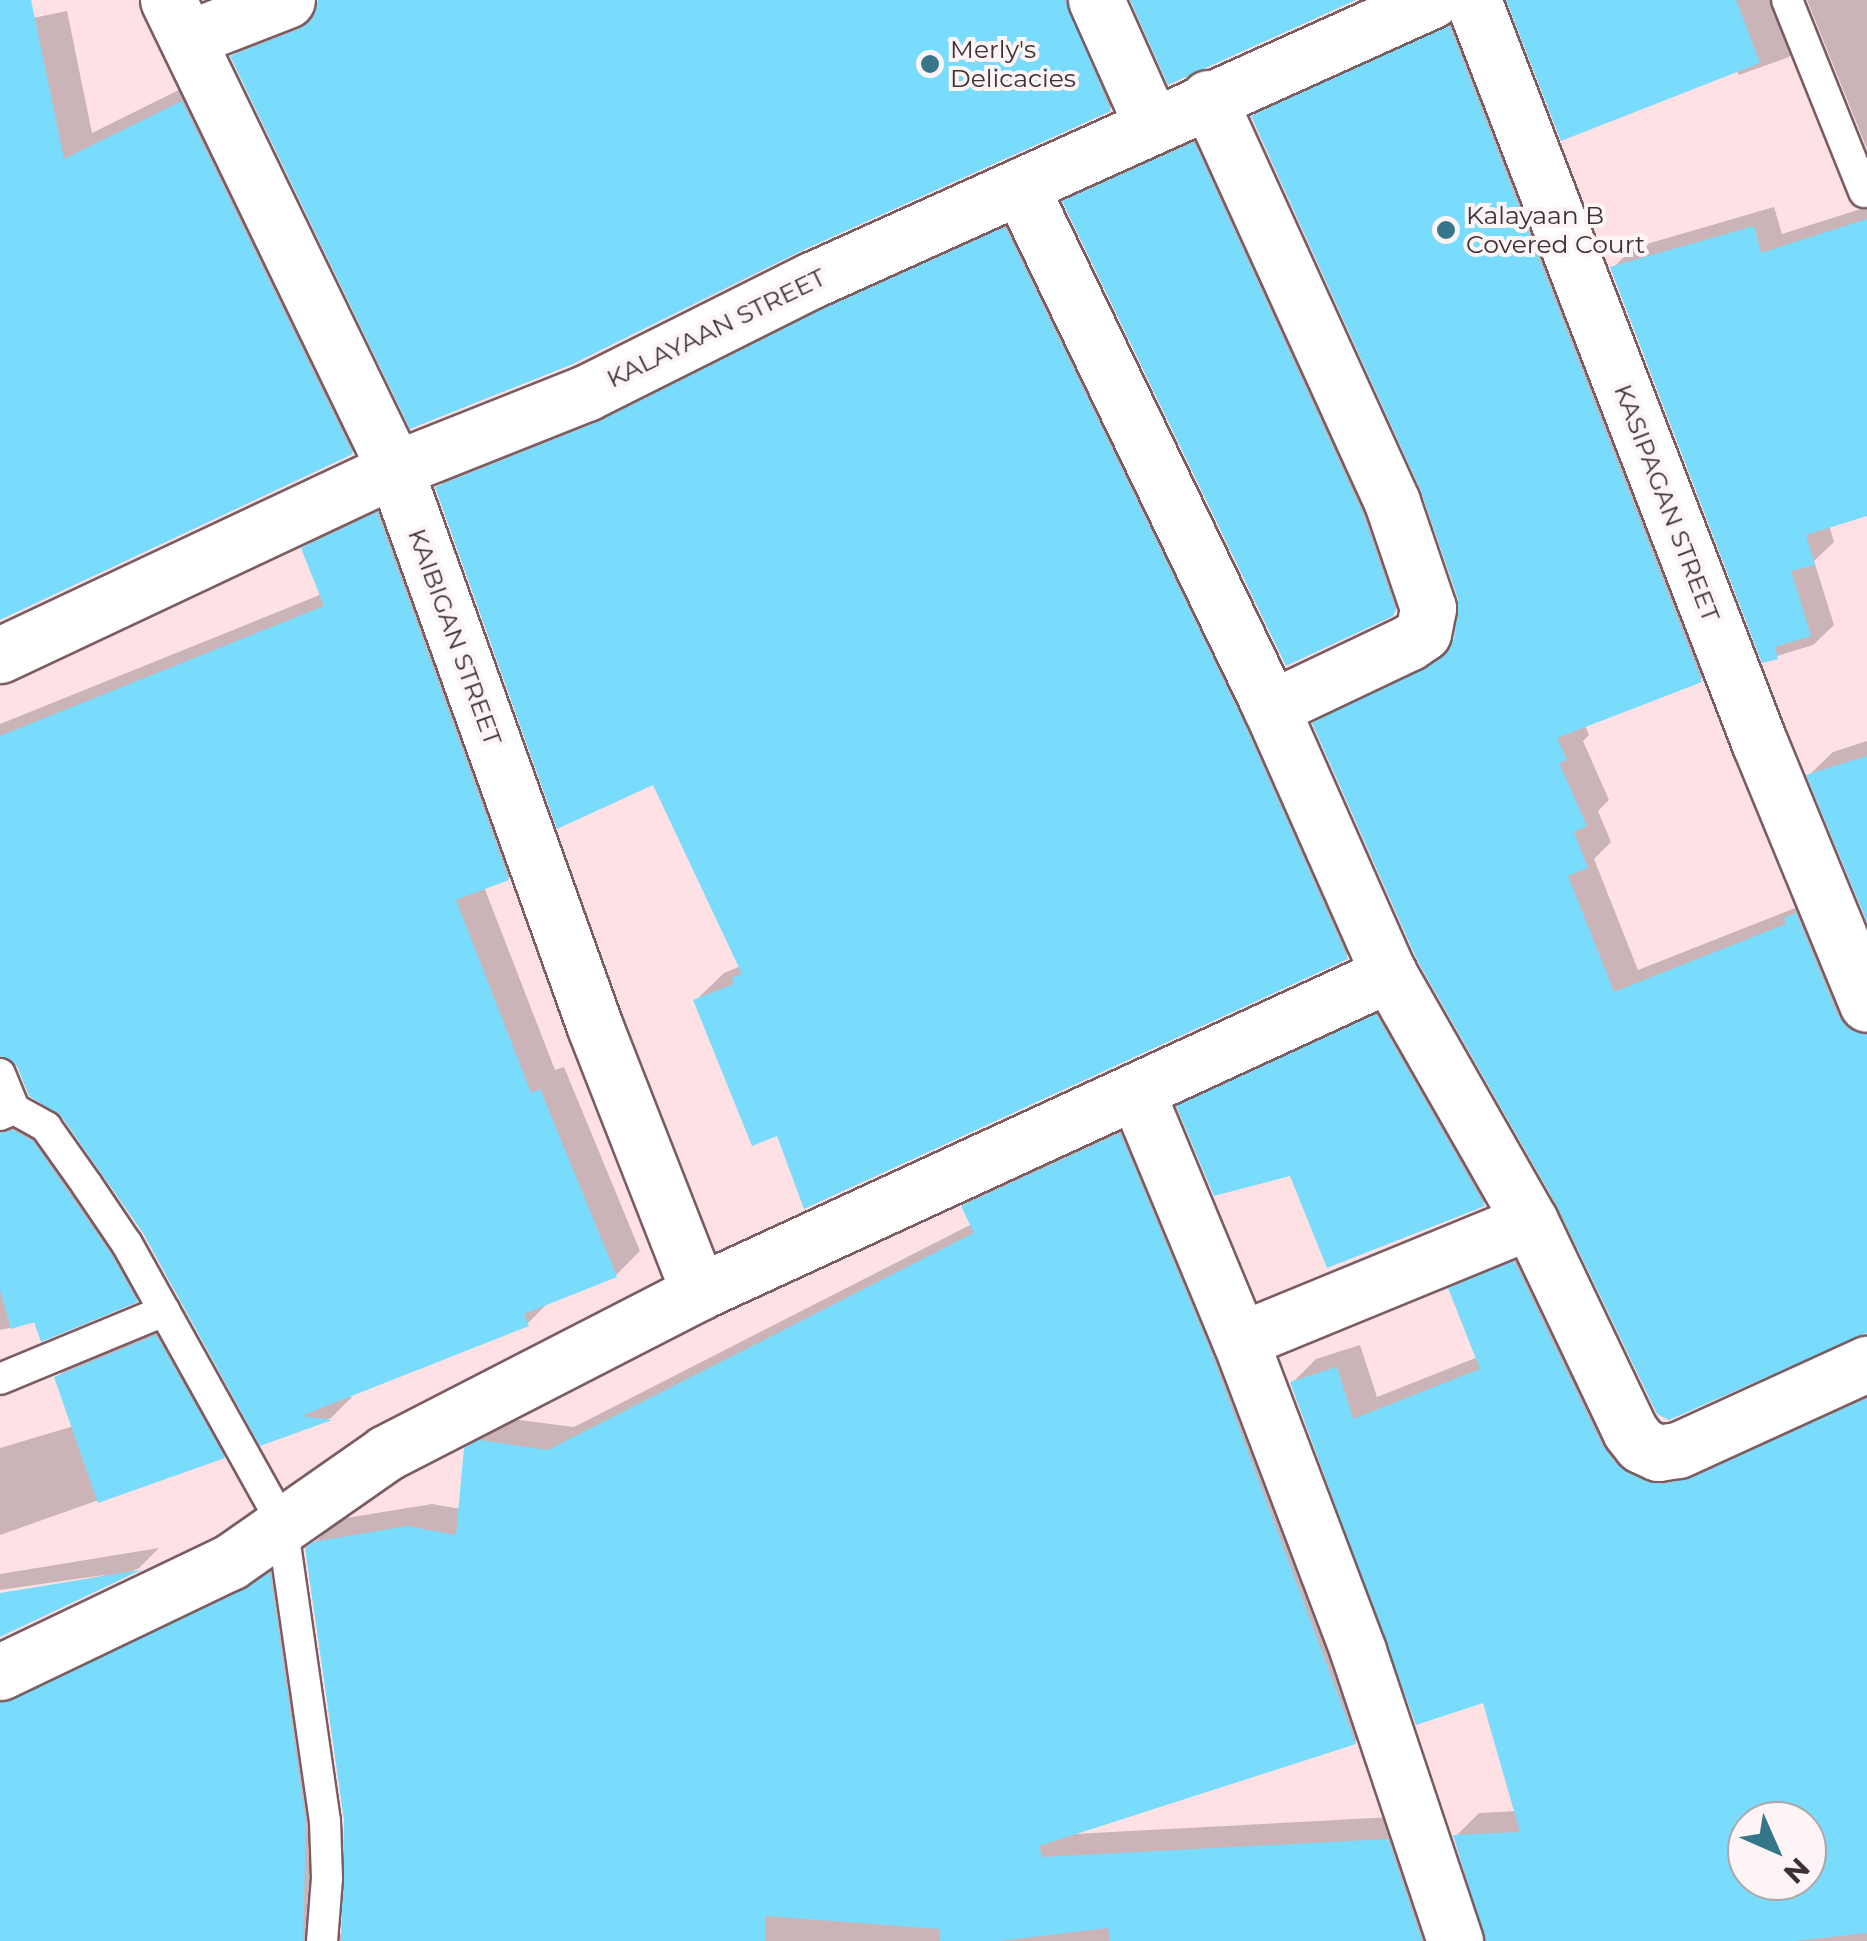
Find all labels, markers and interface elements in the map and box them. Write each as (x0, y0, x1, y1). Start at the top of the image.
place label: Merly's Delicacies (950, 35, 1076, 94)
marker: Merly's Delicacies (919, 53, 941, 75)
place label: Kalayaan B Covered Court (1466, 201, 1645, 260)
marker: Kalayaan B Covered Court (1435, 219, 1457, 241)
street label: KALAYAAN STREET (602, 262, 830, 394)
street label: KASIPAGAN STREET (1608, 380, 1726, 626)
street label: KAIBIGAN STREET (402, 525, 508, 749)
north arrow (1727, 1801, 1827, 1901)
text: N (1777, 1851, 1817, 1891)

